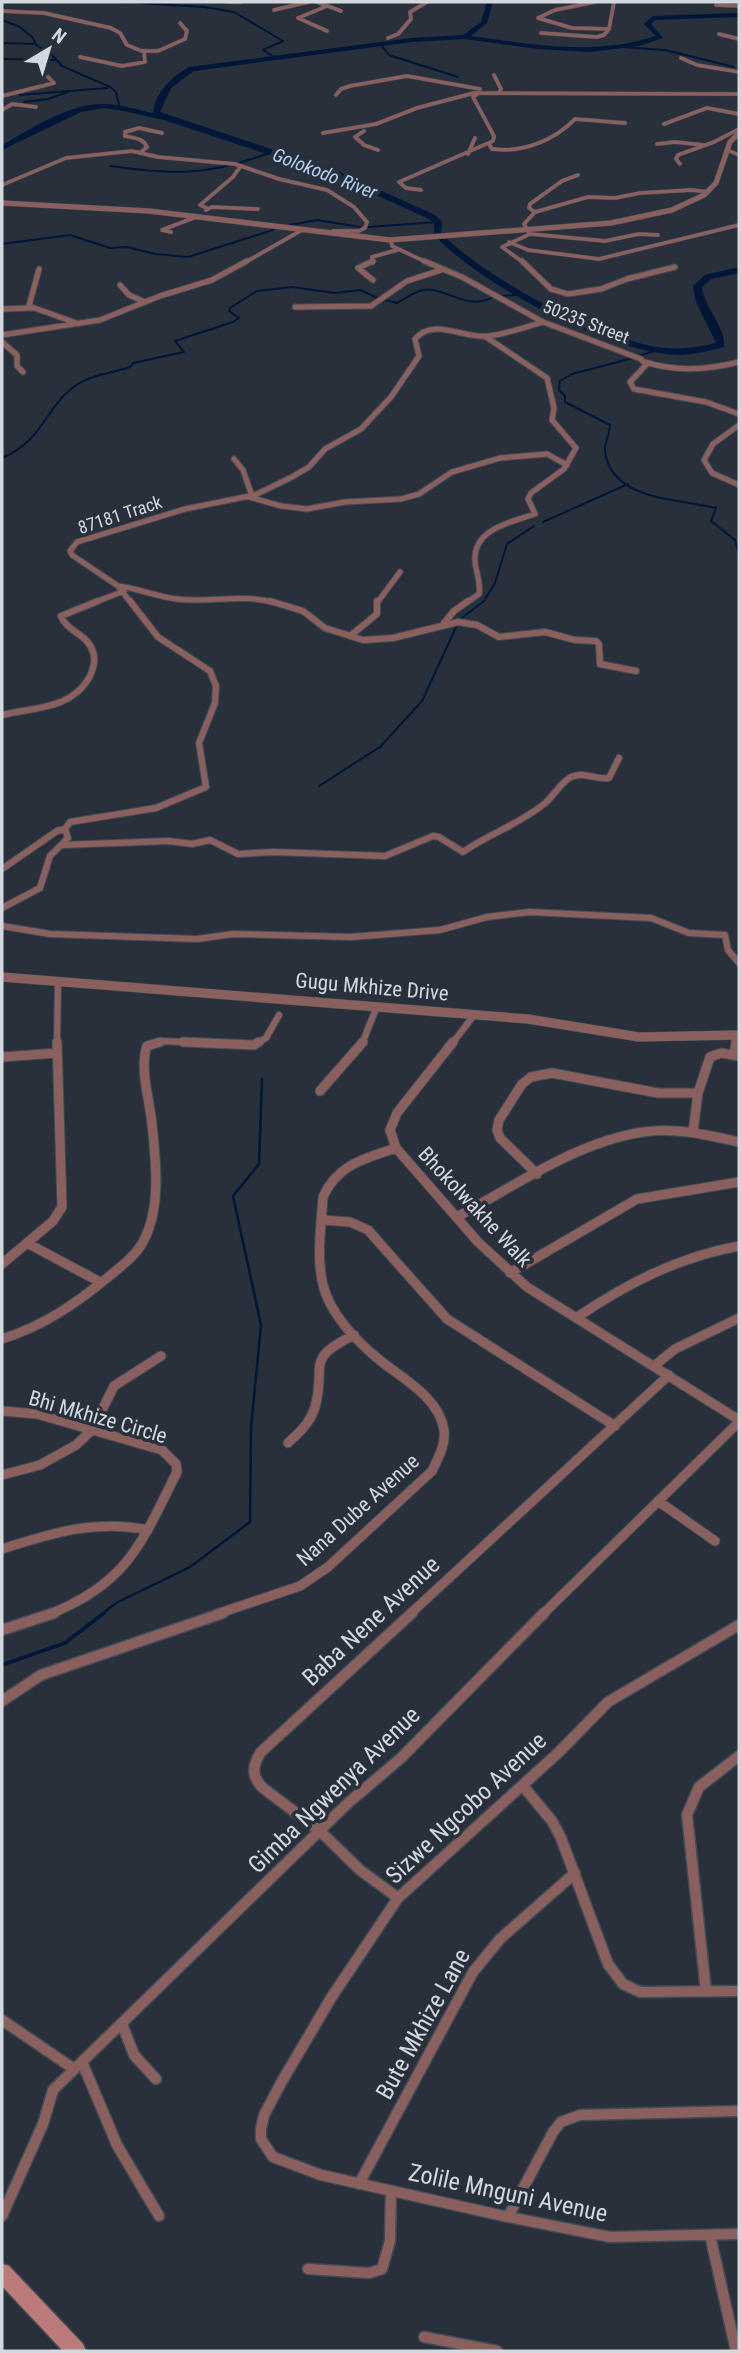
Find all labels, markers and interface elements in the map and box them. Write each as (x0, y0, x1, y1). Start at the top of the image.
north arrow (14, 14, 84, 84)
text: N (47, 23, 71, 49)
water label: Golokodo River (269, 143, 381, 204)
street label: 50235 Street (540, 295, 632, 348)
street label: 87181 Track (75, 491, 165, 538)
street label: Gugu Mkhize Drive (294, 968, 450, 1006)
street label: Bhokolwakhe Walk (413, 1142, 537, 1272)
street label: Bhi Mkhize Circle (26, 1386, 170, 1448)
street label: Nana Dube Avenue (292, 1449, 424, 1571)
street label: Baba Nene Avenue (297, 1550, 445, 1692)
street label: Gimba Ngwenya Avenue (242, 1701, 426, 1879)
street label: Sizwe Ngcobo Avenue (380, 1726, 552, 1890)
street label: Bute Mkhize Lane (370, 1944, 476, 2104)
street label: Zolile Mnguni Avenue (406, 2158, 610, 2228)

